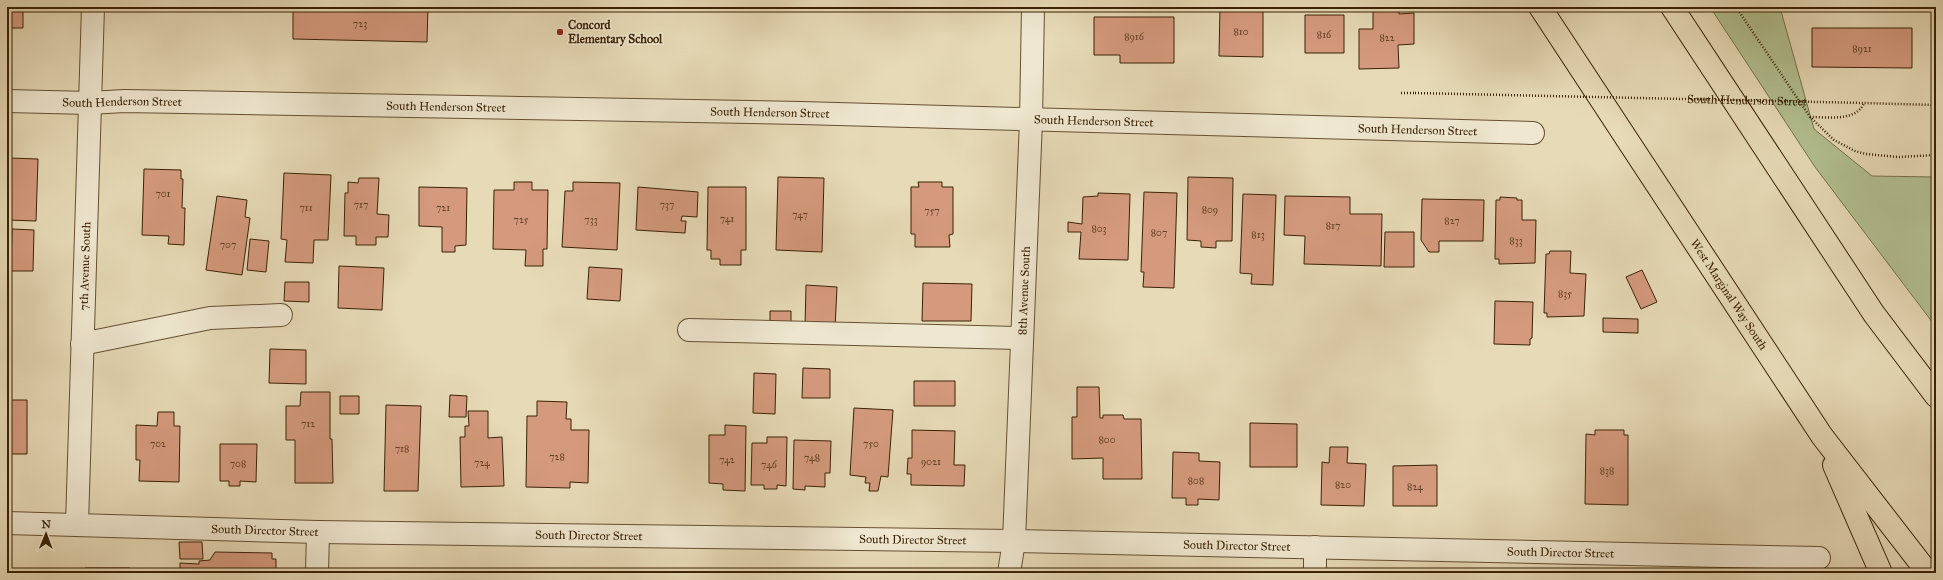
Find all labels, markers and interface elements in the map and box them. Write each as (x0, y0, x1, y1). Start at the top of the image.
house number: 723 (353, 18, 367, 30)
place label: Concord Elementary School (568, 18, 663, 47)
house number: 810 (1233, 26, 1249, 38)
marker: Concord Elementary School (555, 27, 565, 37)
house number: 816 (1317, 29, 1332, 41)
house number: 8916 (1124, 31, 1145, 43)
house number: 822 (1379, 32, 1395, 44)
house number: 8921 (1852, 43, 1872, 55)
street label: South Henderson Street (1687, 92, 1808, 109)
street label: South Henderson Street (62, 94, 183, 110)
street label: South Henderson Street (386, 99, 507, 115)
street label: South Henderson Street (710, 104, 831, 121)
street label: South Henderson Street (1034, 112, 1154, 130)
street label: South Henderson Street (1358, 121, 1478, 138)
house number: 701 (155, 188, 171, 200)
house number: 717 (354, 199, 368, 211)
house number: 737 (660, 199, 674, 211)
house number: 711 (299, 202, 313, 214)
house number: 721 (436, 202, 450, 214)
house number: 809 (1202, 204, 1218, 216)
house number: 757 (924, 205, 940, 217)
house number: 747 (792, 209, 808, 221)
house number: 741 (720, 213, 734, 225)
house number: 725 (514, 214, 529, 226)
house number: 733 (584, 214, 598, 226)
house number: 827 (1444, 215, 1460, 227)
house number: 817 (1326, 220, 1340, 232)
street label: 7th Avenue South (77, 221, 93, 311)
house number: 803 (1091, 223, 1107, 235)
house number: 807 (1151, 227, 1167, 239)
house number: 813 (1251, 229, 1265, 241)
house number: 833 (1509, 235, 1523, 247)
street label: West Marginal Way South (1687, 236, 1771, 353)
house number: 707 (220, 239, 236, 251)
street label: 8th Avenue South (1015, 246, 1033, 335)
house number: 835 (1558, 288, 1572, 300)
house number: 712 (301, 418, 315, 430)
house number: 800 (1099, 434, 1116, 446)
house number: 702 (150, 438, 166, 450)
house number: 750 (863, 438, 879, 450)
house number: 718 (395, 443, 409, 455)
house number: 728 (549, 451, 565, 463)
house number: 748 (804, 452, 820, 464)
house number: 742 (719, 454, 735, 466)
house number: 9021 (921, 456, 941, 468)
house number: 724 (474, 457, 490, 469)
house number: 708 (230, 458, 246, 470)
house number: 746 (761, 459, 778, 471)
house number: 838 (1600, 465, 1614, 477)
house number: 808 (1188, 475, 1204, 487)
house number: 820 (1335, 479, 1351, 491)
house number: 824 (1407, 481, 1423, 493)
north arrow (26, 514, 66, 554)
text: N (41, 518, 52, 531)
street label: South Director Street (211, 522, 320, 539)
street label: South Director Street (535, 528, 643, 543)
street label: South Director Street (859, 532, 967, 547)
street label: South Director Street (1183, 538, 1291, 554)
street label: South Director Street (1507, 544, 1615, 561)

